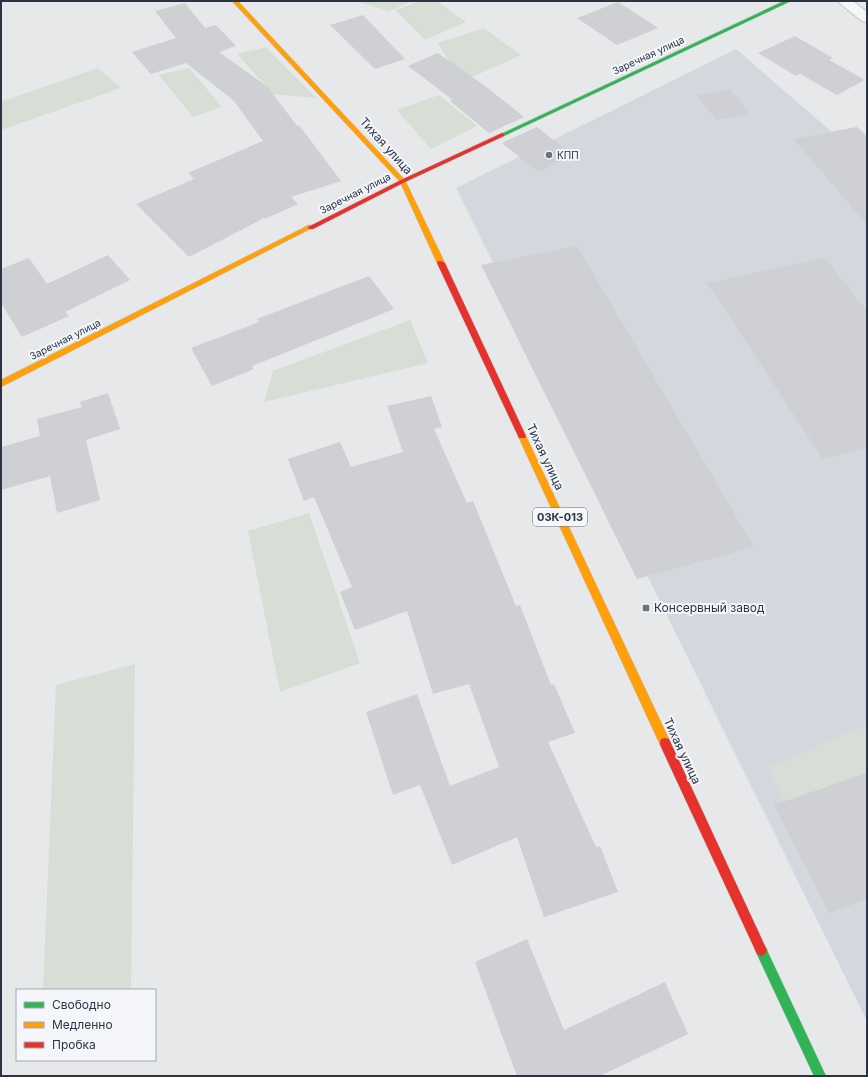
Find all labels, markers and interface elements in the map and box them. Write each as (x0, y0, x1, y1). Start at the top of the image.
street label: Заречная улица (610, 33, 686, 77)
street label: Тихая улица (357, 114, 416, 177)
place label: КПП (557, 149, 579, 161)
marker: КПП (544, 150, 554, 160)
street label: Заречная улица (318, 170, 392, 216)
street label: Заречная улица (28, 316, 102, 362)
street label: Тихая улица (524, 421, 567, 492)
road number: 03К-013 (533, 508, 587, 526)
place label: Консервный завод (654, 600, 765, 615)
marker: Консервный завод (641, 603, 651, 613)
street label: Тихая улица (661, 715, 704, 786)
legend (16, 989, 156, 1061)
text: Свободно (52, 997, 111, 1012)
text: Медленно (52, 1017, 113, 1032)
text: Пробка (52, 1037, 96, 1052)

